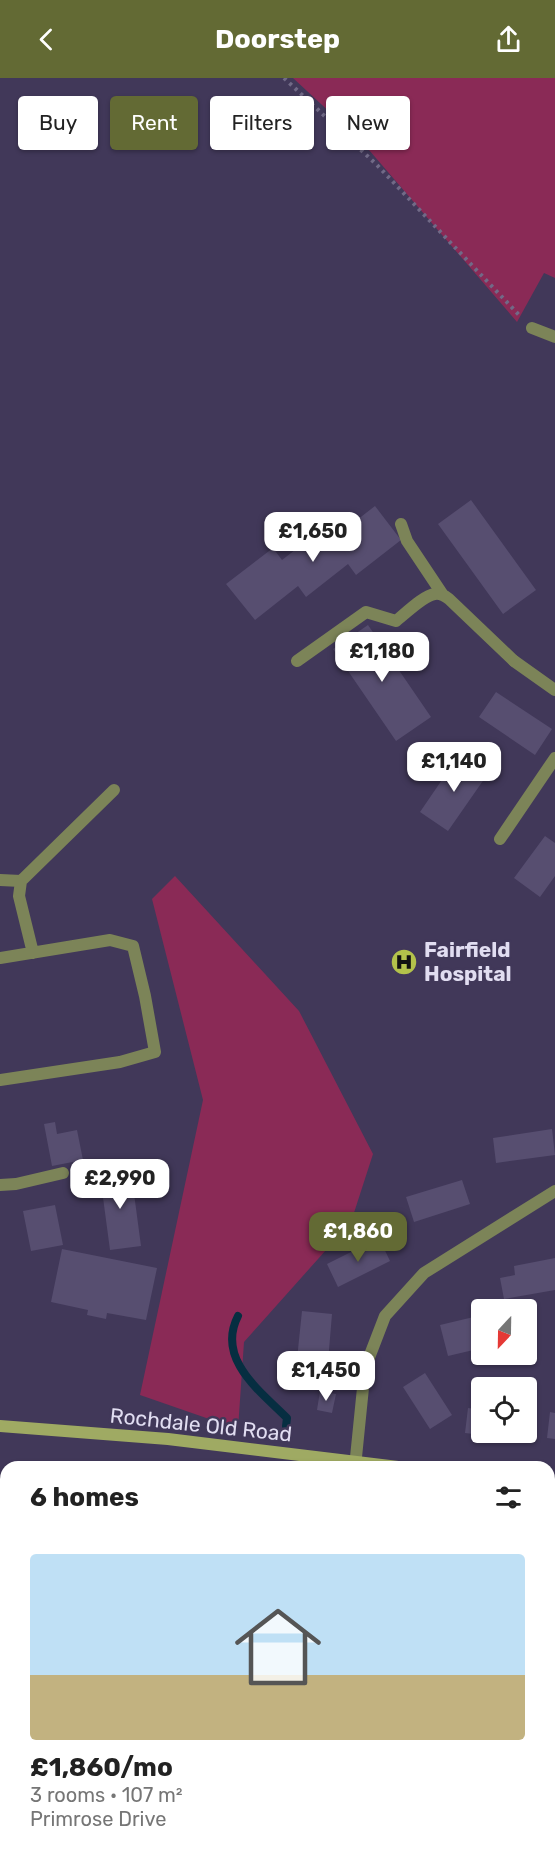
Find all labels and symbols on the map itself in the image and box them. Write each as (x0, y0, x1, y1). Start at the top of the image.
pin: £1,650 (264, 512, 362, 563)
pin: £1,180 (333, 632, 431, 683)
pin: £1,140 (405, 742, 503, 793)
place label: Fairfield Hospital (424, 937, 512, 986)
hospital icon: Fairfield Hospital (389, 947, 419, 977)
pin: £2,990 (71, 1159, 169, 1210)
pin: £1,860 (309, 1212, 407, 1263)
north arrow (471, 1299, 537, 1365)
pin: £1,450 (277, 1351, 375, 1402)
street label: Rochdale Old Road (109, 1403, 293, 1446)

